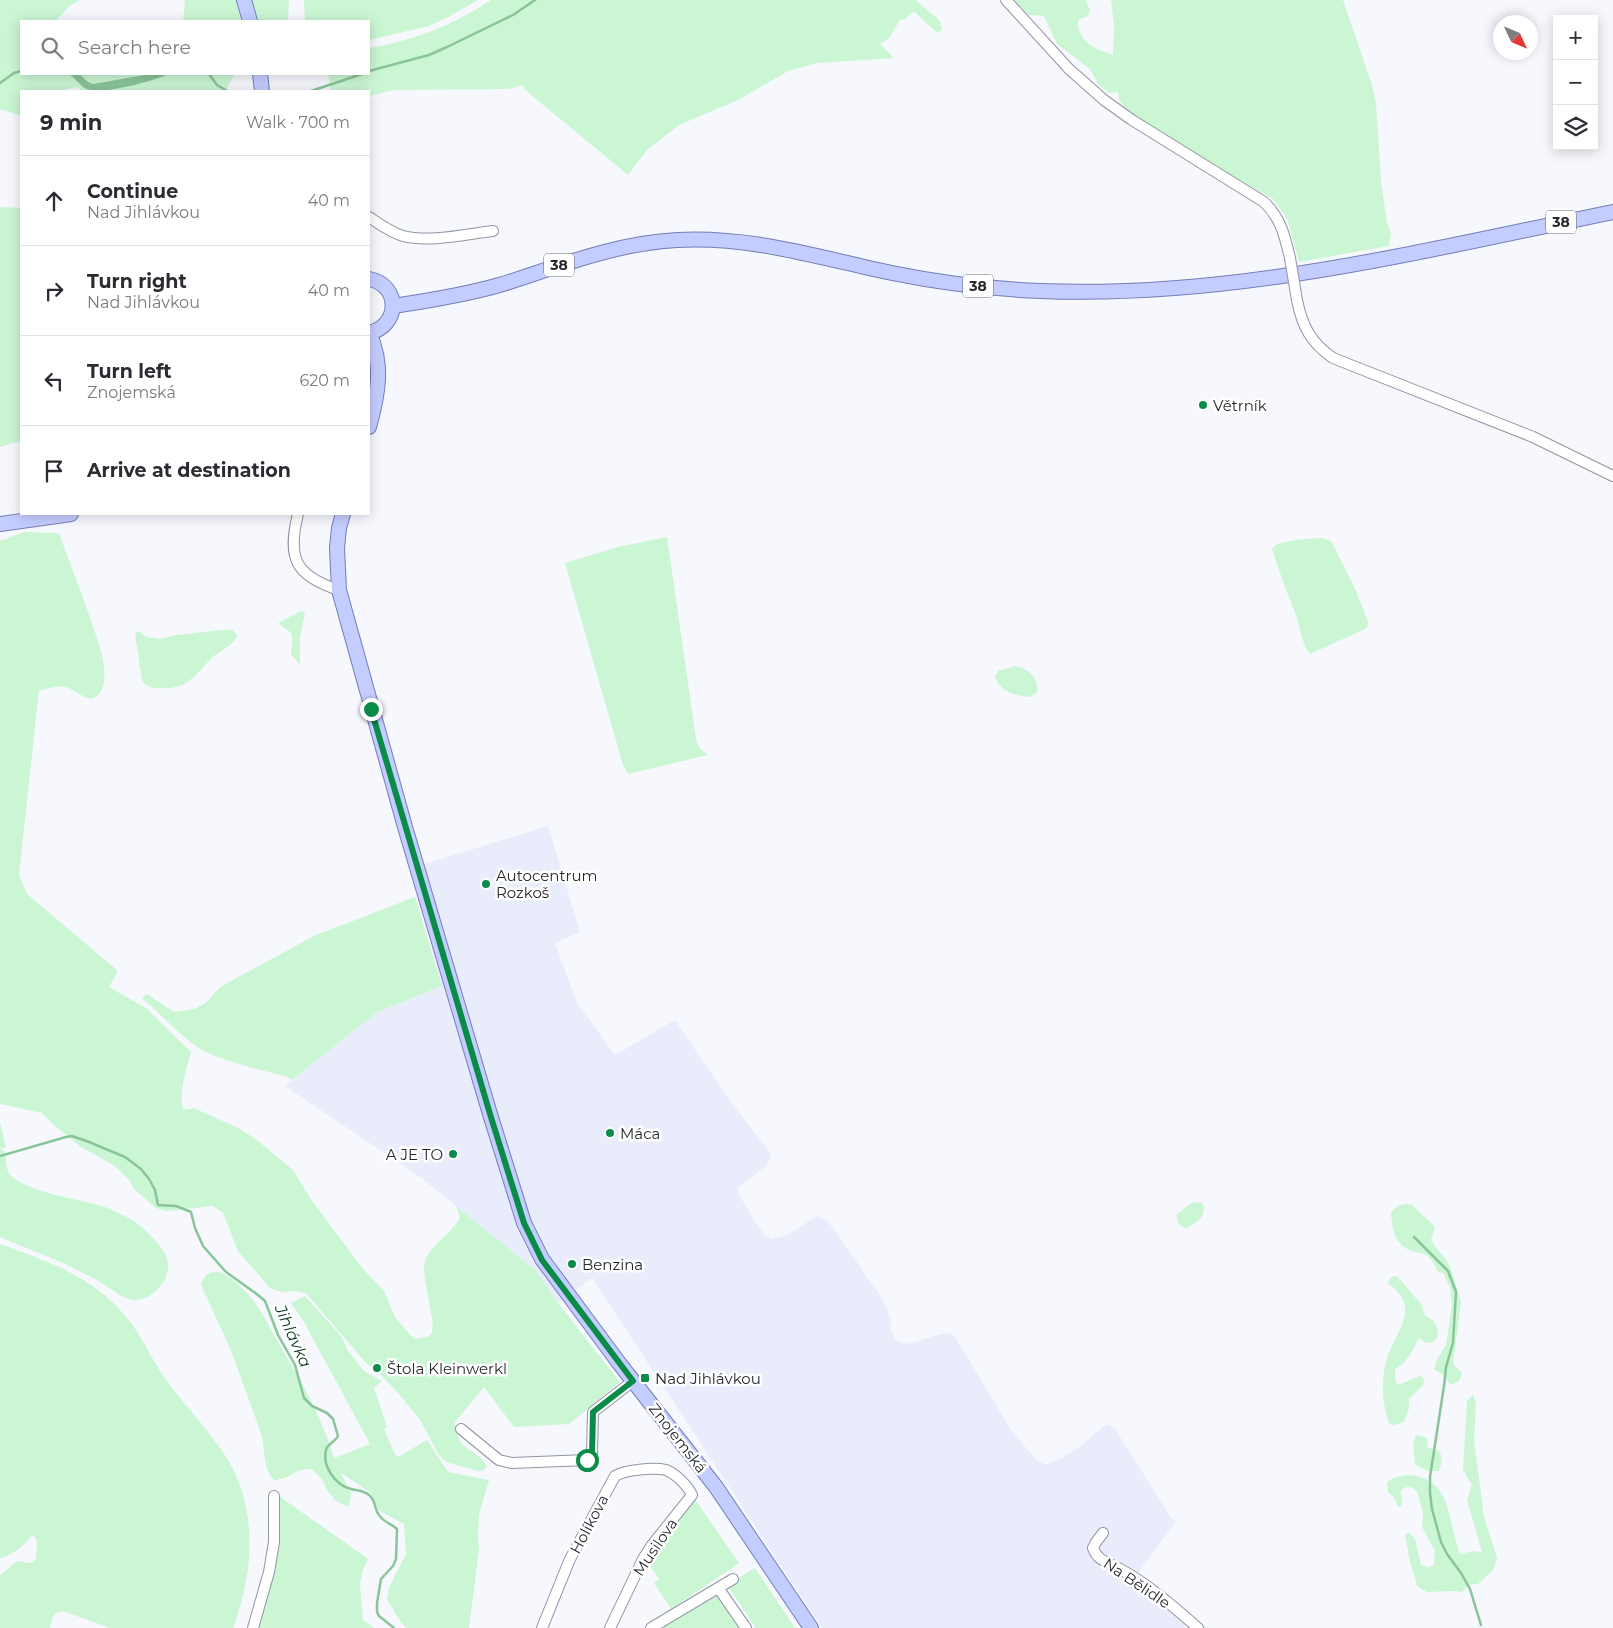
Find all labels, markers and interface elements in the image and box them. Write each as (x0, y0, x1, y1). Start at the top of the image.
north arrow (1493, 15, 1538, 60)
map controls (1553, 15, 1598, 150)
button: + (1553, 15, 1598, 60)
search box (20, 20, 370, 75)
icon: search (38, 34, 66, 62)
text: Search here (78, 36, 191, 59)
button: − (1553, 60, 1598, 105)
button: layers (1553, 105, 1598, 150)
text: 9 min (40, 110, 102, 135)
text: Walk · 700 m (246, 113, 350, 132)
text: Continue (87, 180, 178, 203)
icon: ahead (40, 187, 68, 215)
text: 40 m (308, 191, 350, 210)
text: Nad Jihlávkou (87, 203, 200, 222)
road number: 38 (1546, 210, 1576, 233)
road number: 38 (544, 254, 574, 276)
text: Turn right (87, 270, 187, 293)
road number: 38 (963, 274, 993, 298)
icon: right (40, 277, 68, 305)
text: 40 m (308, 281, 350, 300)
text: Nad Jihlávkou (87, 293, 200, 312)
text: Turn left (87, 360, 172, 383)
icon: left (40, 367, 68, 395)
text: 620 m (299, 371, 350, 390)
text: Znojemská (87, 383, 176, 402)
place label: Větrník (1213, 396, 1267, 415)
marker: Větrník (1197, 399, 1209, 411)
icon: arrive (40, 457, 68, 485)
text: Arrive at destination (87, 459, 291, 482)
route end (360, 698, 383, 721)
place label: Autocentrum Rozkoš (496, 866, 598, 902)
marker: Autocentrum Rozkoš (480, 878, 492, 890)
place label: Máca (620, 1124, 660, 1143)
marker: Máca (604, 1127, 616, 1139)
place label: A JE TO (386, 1145, 443, 1164)
marker: A JE TO (447, 1148, 459, 1160)
place label: Benzina (582, 1255, 643, 1274)
marker: Benzina (566, 1258, 578, 1270)
water label: Jihlávka (270, 1301, 315, 1371)
place label: Štola Kleinwerkl (387, 1359, 507, 1378)
marker: Štola Kleinwerkl (371, 1362, 383, 1374)
place label: Nad Jihlávkou (655, 1369, 761, 1388)
marker: Nad Jihlávkou (639, 1372, 651, 1384)
street label: Znojemská (645, 1399, 711, 1477)
route start (576, 1449, 599, 1472)
street label: Holíkova (566, 1491, 612, 1557)
street label: Musilova (629, 1514, 681, 1580)
street label: Na Bělidle (1100, 1554, 1174, 1612)

